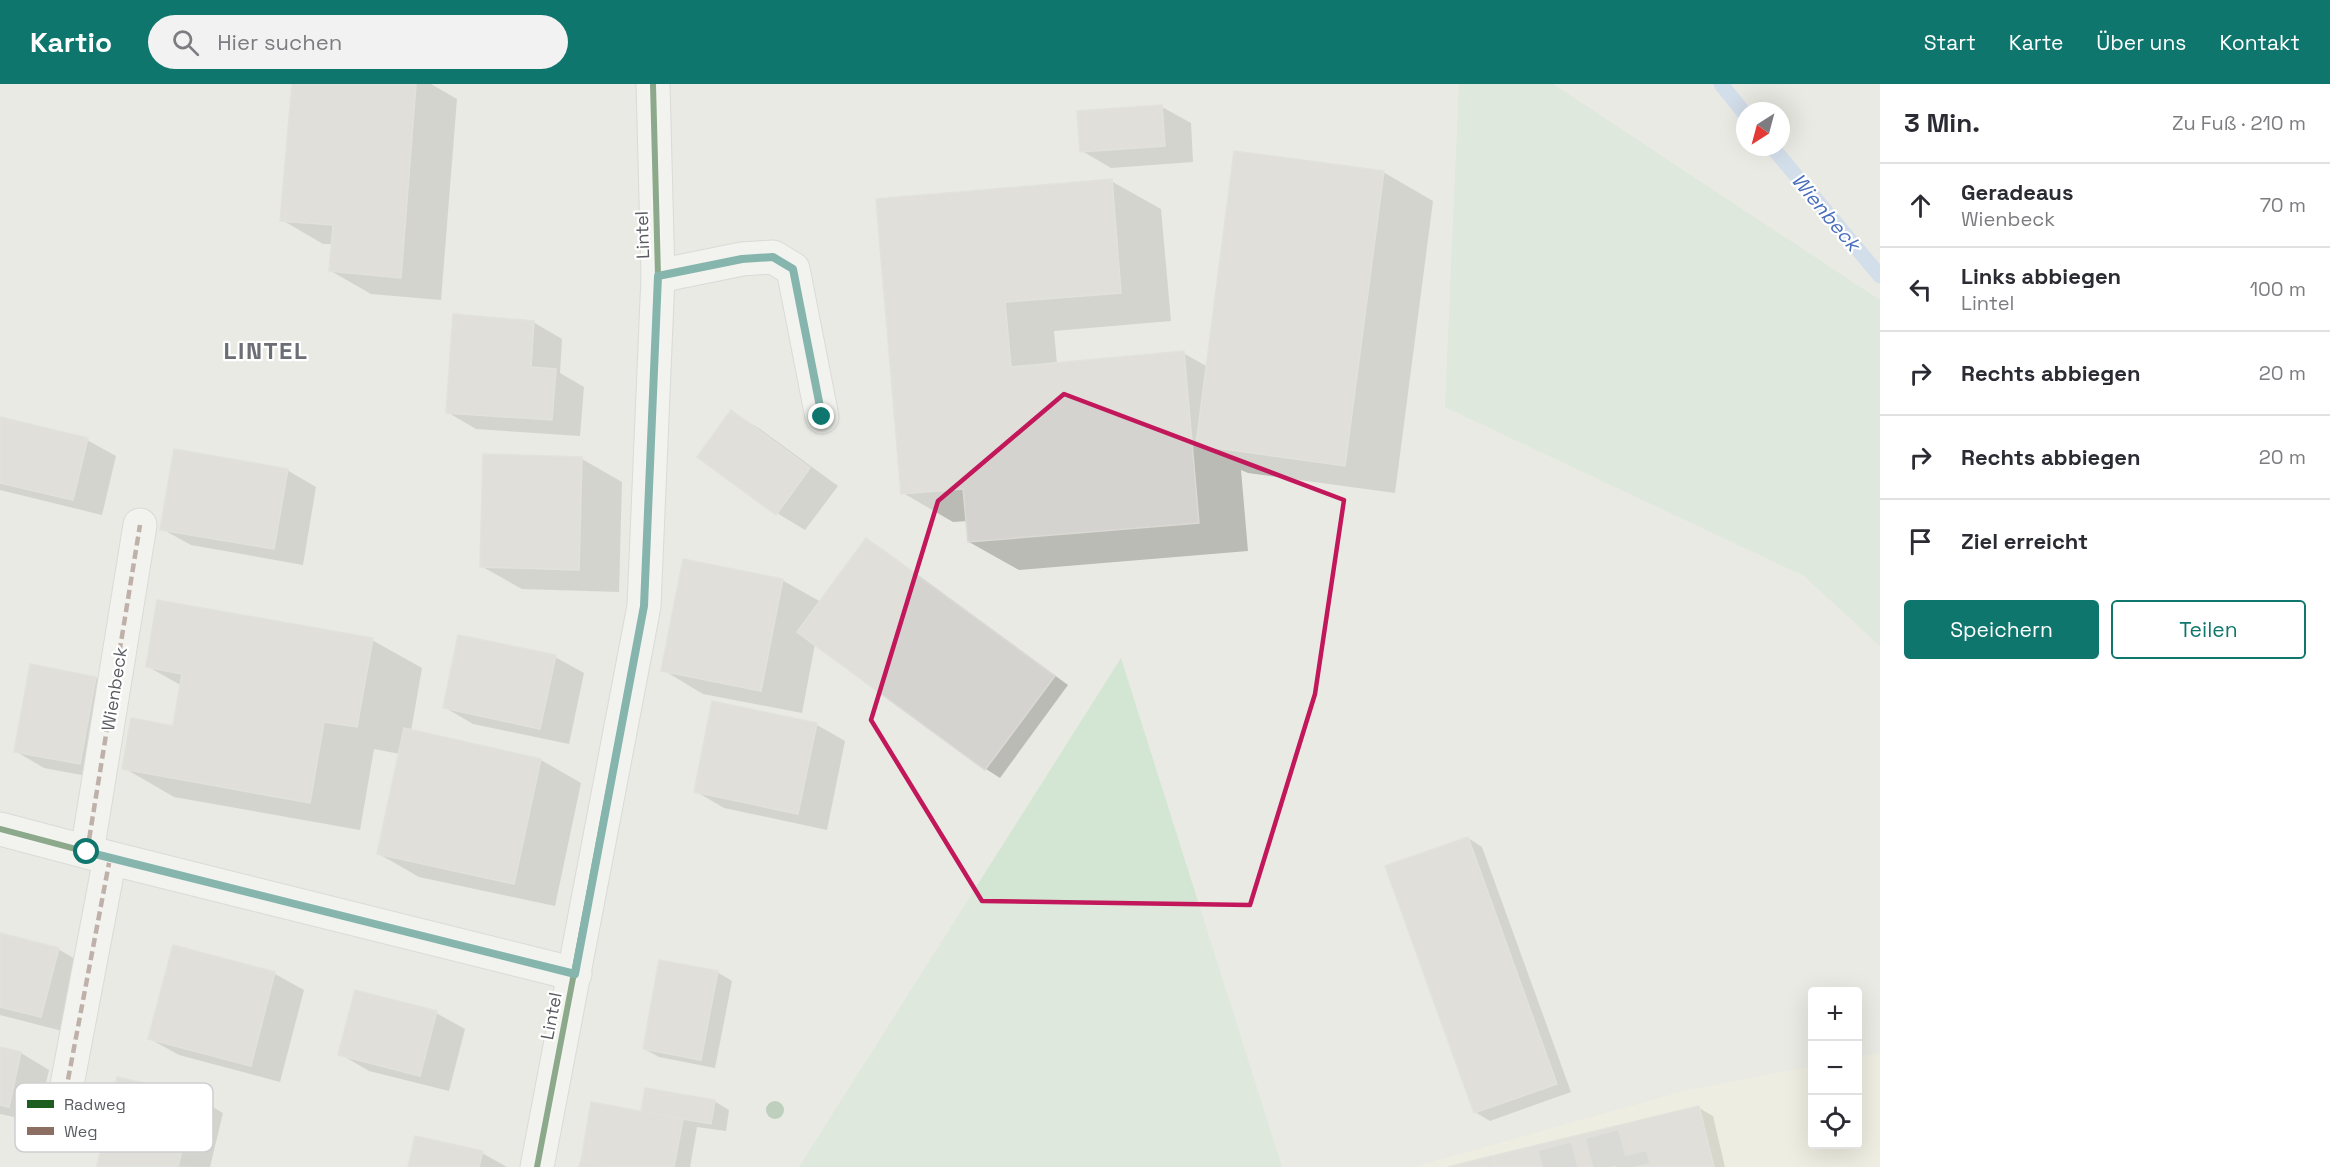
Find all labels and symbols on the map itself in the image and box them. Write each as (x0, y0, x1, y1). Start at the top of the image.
north arrow (1736, 102, 1790, 156)
water label: Wienbeck (1786, 168, 1868, 258)
street label: Lintel (630, 211, 654, 259)
district label: LINTEL (224, 335, 308, 366)
route end (808, 403, 834, 429)
street label: Wienbeck (96, 645, 132, 733)
route start (73, 838, 99, 864)
street label: Lintel (535, 990, 567, 1042)
legend (15, 1083, 213, 1152)
text: Radweg (64, 1094, 126, 1115)
text: Weg (64, 1121, 98, 1142)

